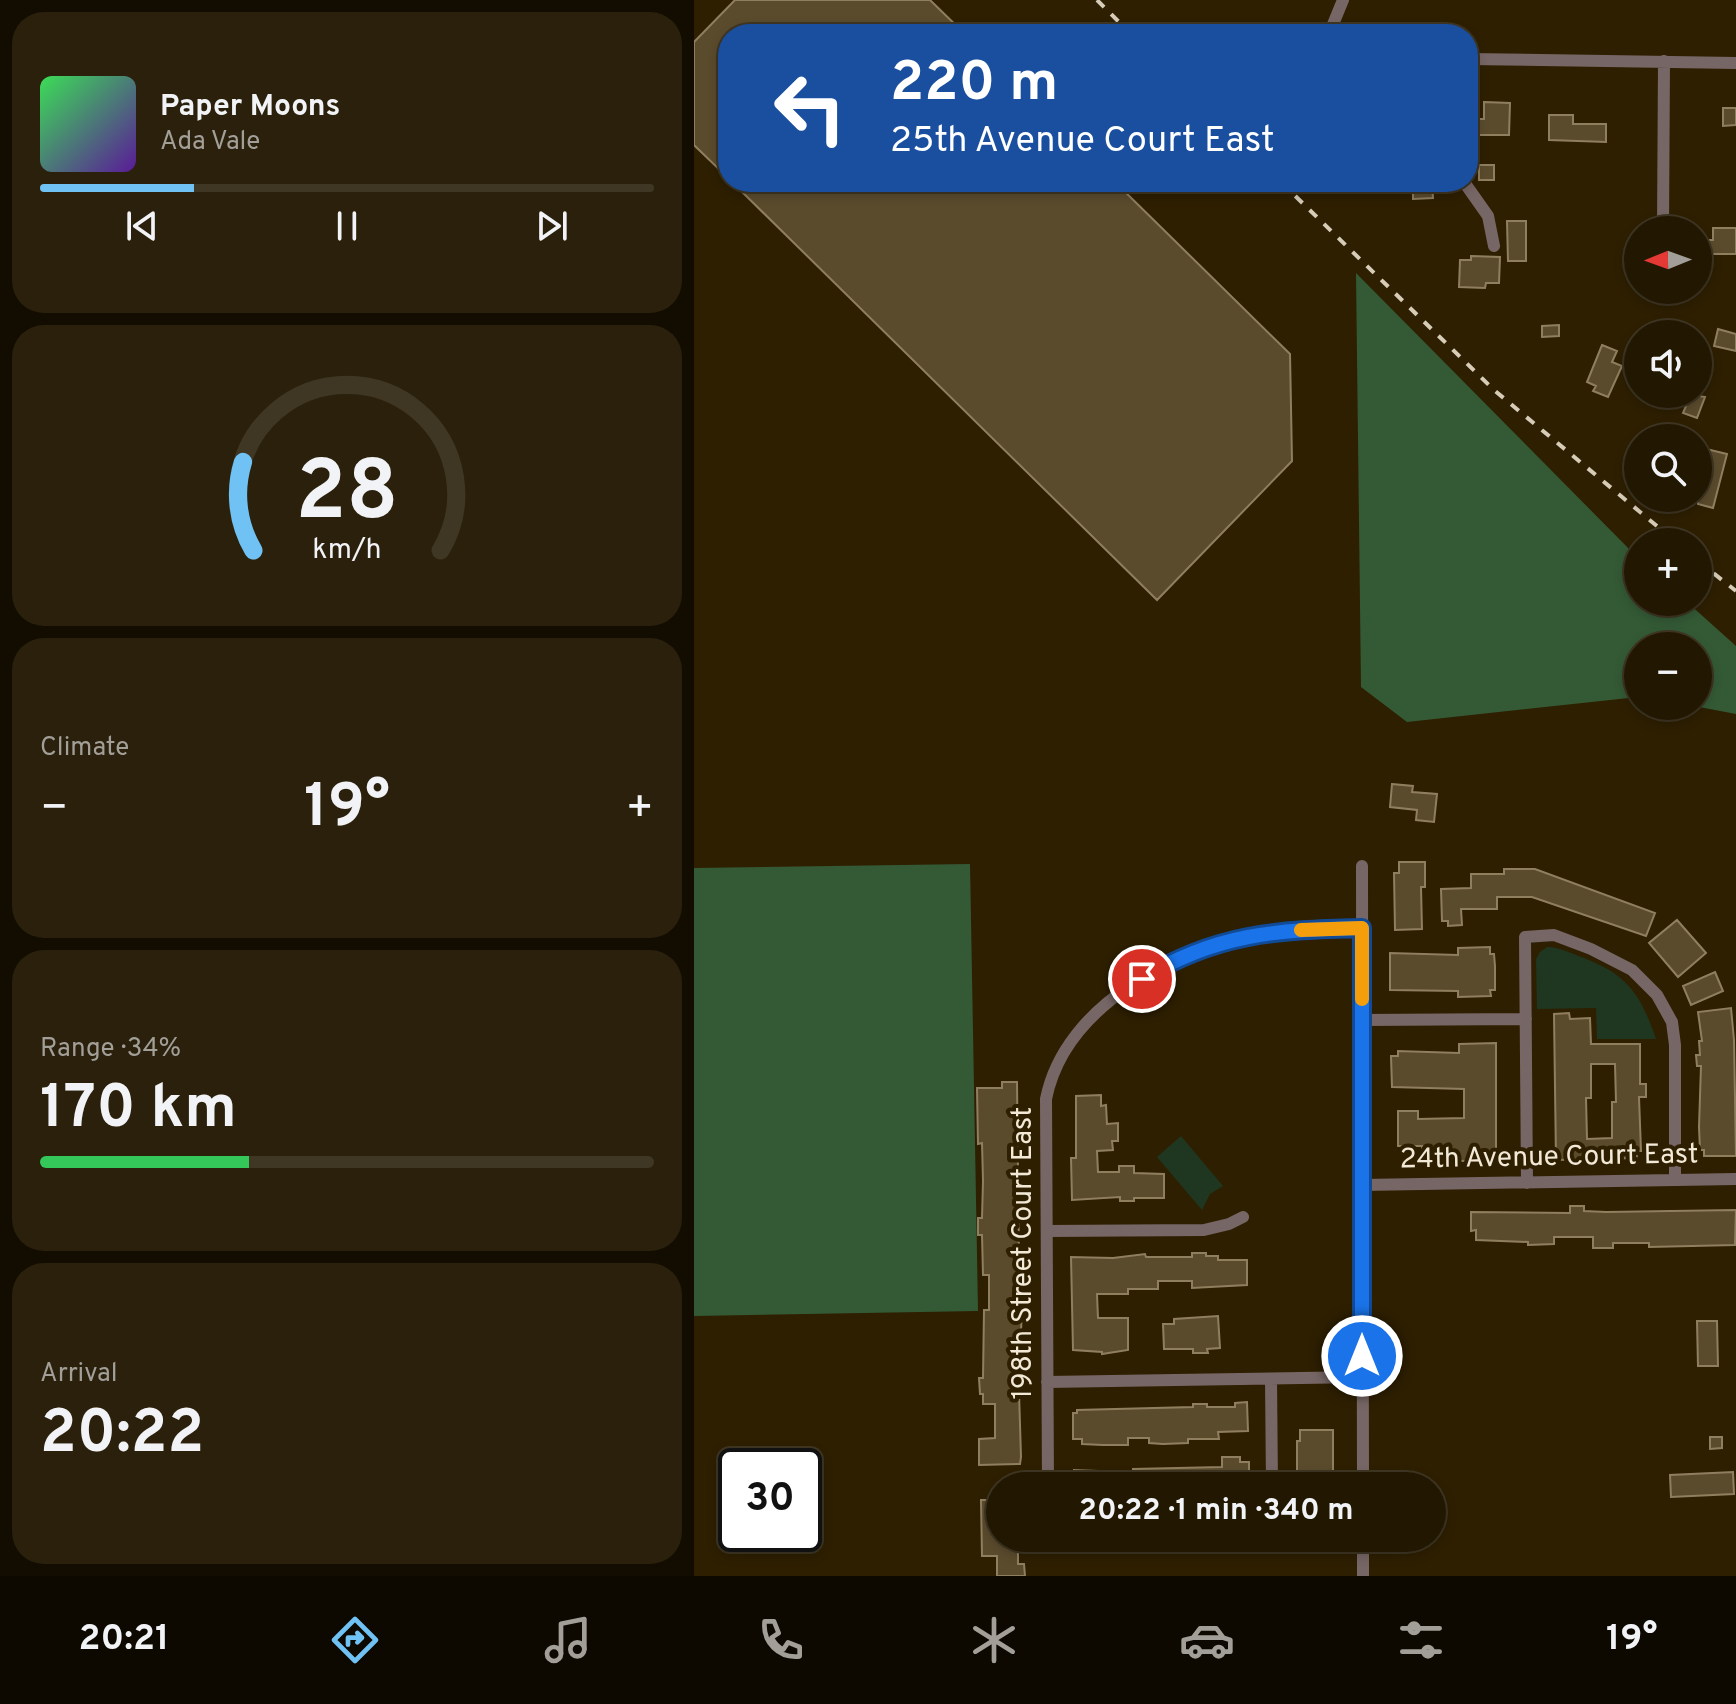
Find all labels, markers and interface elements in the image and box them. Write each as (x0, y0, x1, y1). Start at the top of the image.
text: 220 m (890, 50, 1058, 120)
icon: left (758, 56, 862, 160)
text: Paper Moons (160, 89, 340, 126)
text: 25th Avenue Court East (890, 119, 1275, 165)
text: Ada Vale (160, 126, 260, 159)
icon: previous (120, 204, 164, 248)
icon: pause (325, 204, 369, 248)
icon: next (530, 204, 574, 248)
north arrow (1624, 216, 1712, 304)
map controls (1624, 216, 1712, 720)
button: sound (1624, 320, 1712, 408)
button: search (1624, 424, 1712, 512)
text: 28 (295, 444, 399, 549)
button: + (1624, 528, 1712, 616)
text: km/h (312, 533, 382, 569)
button: − (1624, 632, 1712, 720)
text: Climate (40, 732, 129, 765)
text: 19° (304, 772, 390, 848)
text: − (40, 782, 68, 838)
text: + (626, 782, 654, 838)
pin (1108, 945, 1176, 1013)
icon: arrive (1120, 957, 1164, 1001)
text: Range · 34% (40, 1033, 181, 1066)
text: 170 km (40, 1073, 237, 1149)
street label: 198th Street Court East (1006, 1107, 1042, 1399)
street label: 24th Avenue Court East (1399, 1137, 1699, 1179)
position arrow (1320, 1314, 1404, 1398)
text: Arrival (40, 1358, 118, 1391)
text: 20:22 (40, 1398, 204, 1474)
speed limit sign: 30 (718, 1448, 822, 1552)
text: 20:22 · 1 min · 340 m (1079, 1493, 1353, 1530)
icon: directions (327, 1612, 383, 1668)
icon: music (540, 1612, 596, 1668)
icon: phone (753, 1612, 809, 1668)
icon: climate (966, 1612, 1022, 1668)
icon: car (1179, 1612, 1235, 1668)
icon: filters (1393, 1612, 1449, 1668)
text: 20:21 (79, 1617, 169, 1663)
text: 19° (1606, 1617, 1657, 1663)

